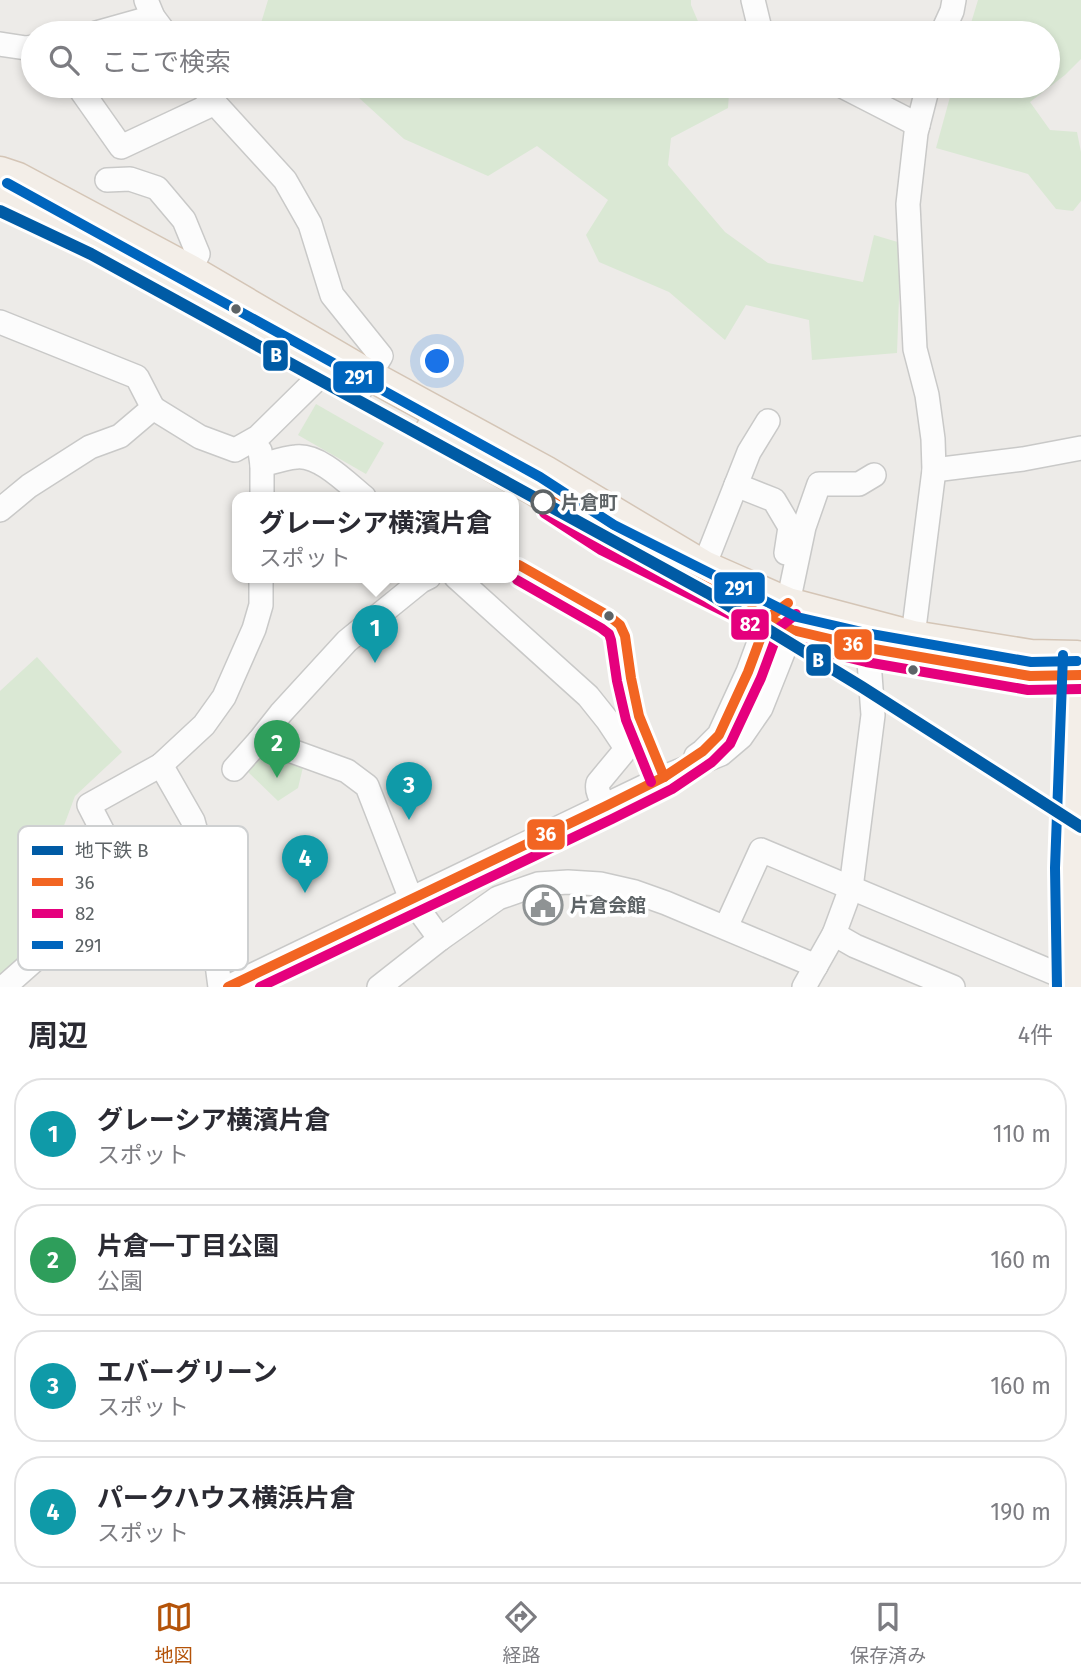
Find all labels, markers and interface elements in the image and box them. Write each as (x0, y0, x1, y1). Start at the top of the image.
search box (21, 21, 1060, 98)
icon: search (45, 41, 83, 79)
text: ここで検索 (101, 47, 231, 78)
unlabelled marker (229, 302, 243, 316)
line badge: B (262, 339, 289, 372)
text: B (270, 344, 282, 367)
your location (420, 344, 454, 378)
line badge: 291 (332, 360, 385, 394)
text: 291 (345, 366, 373, 389)
marker: 片倉町 (531, 490, 555, 514)
place label: 片倉町 (561, 491, 618, 514)
popup (232, 492, 519, 583)
text: グレーシア横濱片倉 (259, 508, 492, 539)
text: スポット (259, 544, 351, 572)
line badge: 291 (713, 571, 766, 605)
text: 291 (725, 577, 753, 600)
pin: 1 (352, 605, 398, 663)
line badge: 82 (730, 608, 770, 641)
unlabelled marker (602, 609, 616, 623)
text: 82 (740, 613, 761, 636)
line badge: 36 (833, 628, 873, 661)
text: 36 (842, 633, 864, 656)
line badge: B (805, 643, 832, 677)
text: B (812, 649, 824, 672)
unlabelled marker (906, 663, 920, 677)
pin: 2 (254, 720, 300, 778)
pin: 3 (386, 762, 432, 820)
line badge: 36 (526, 818, 566, 851)
text: 36 (535, 823, 557, 846)
legend (18, 826, 248, 970)
pin: 4 (282, 835, 328, 893)
text: 地下鉄 B (75, 839, 149, 862)
text: 36 (75, 871, 95, 894)
public building icon: 片倉会館 (522, 884, 564, 926)
place label: 片倉会館 (570, 894, 646, 917)
text: 82 (75, 902, 95, 925)
text: 291 (75, 934, 102, 957)
text: 周辺 (28, 1018, 88, 1054)
text: 4件 (1018, 1021, 1053, 1049)
text: グレーシア横濱片倉 (97, 1105, 330, 1136)
text: 1 (48, 1120, 58, 1148)
text: 110 m (993, 1120, 1051, 1148)
text: スポット (97, 1141, 189, 1169)
text: 片倉一丁目公園 (97, 1231, 279, 1262)
text: 2 (47, 1246, 59, 1274)
text: 160 m (990, 1246, 1051, 1274)
text: 公園 (97, 1267, 143, 1295)
text: エバーグリーン (97, 1357, 278, 1388)
text: 3 (47, 1372, 59, 1400)
text: 160 m (990, 1372, 1051, 1400)
text: スポット (97, 1393, 189, 1421)
text: パークハウス横浜片倉 (97, 1483, 356, 1514)
text: 4 (47, 1498, 60, 1526)
text: 190 m (990, 1498, 1051, 1526)
text: スポット (97, 1519, 189, 1547)
tab: 地図 (155, 1598, 193, 1667)
tab: 経路 (502, 1598, 540, 1667)
tab: 保存済み (850, 1598, 926, 1667)

